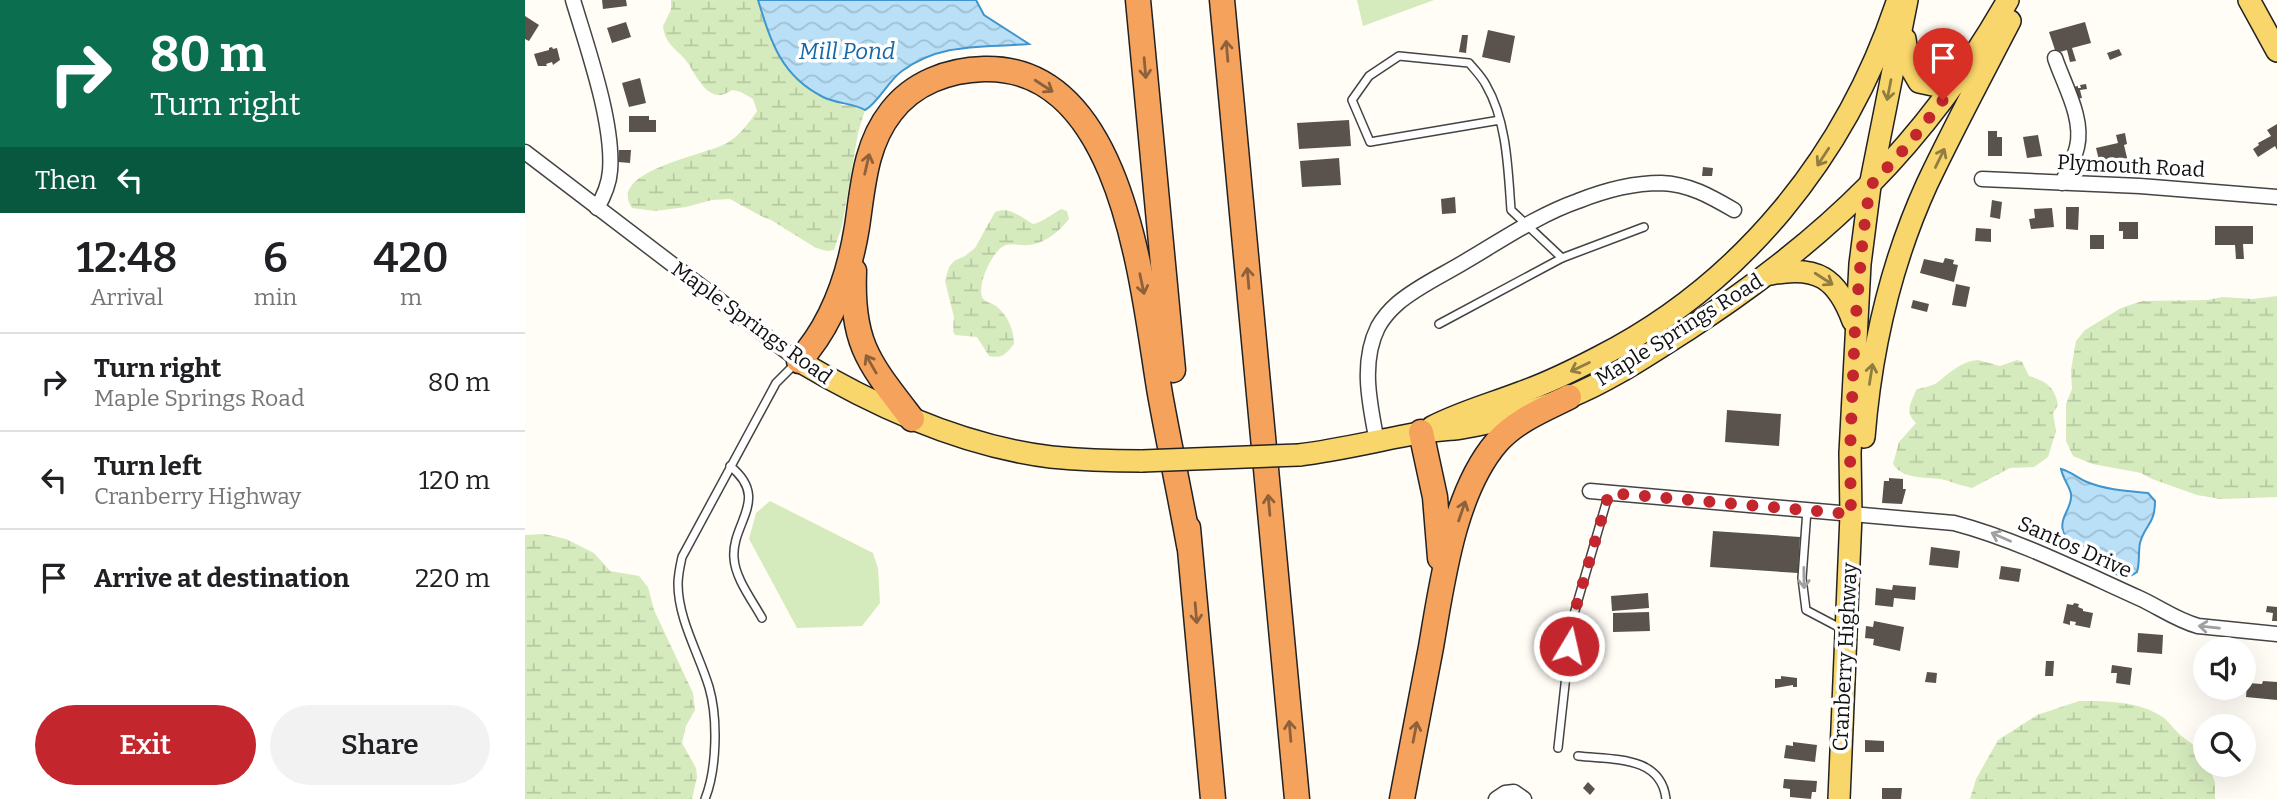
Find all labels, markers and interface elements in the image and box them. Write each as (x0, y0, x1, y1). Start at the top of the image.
text: 80 m (150, 25, 266, 84)
icon: right (35, 28, 126, 119)
pin (1913, 28, 1973, 100)
water label: Mill Pond (799, 37, 895, 65)
icon: arrive (1924, 39, 1962, 77)
one-way arrow (1220, 41, 1233, 63)
one-way arrow (1138, 56, 1151, 79)
one-way arrow (1882, 78, 1896, 101)
one-way arrow (1034, 79, 1053, 94)
text: Turn right (150, 85, 301, 123)
one-way arrow (1816, 146, 1830, 166)
one-way arrow (1933, 148, 1947, 169)
street label: Plymouth Road (2056, 149, 2206, 183)
one-way arrow (861, 153, 875, 176)
icon: left (111, 161, 149, 199)
text: Then (35, 165, 97, 196)
text: 12:48 (76, 233, 177, 283)
text: 6 (263, 233, 288, 283)
text: 420 (373, 233, 449, 283)
street label: Maple Springs Road (667, 256, 837, 390)
one-way arrow (1241, 267, 1254, 290)
street label: Maple Springs Road (1591, 268, 1767, 392)
one-way arrow (1136, 272, 1149, 295)
one-way arrow (1814, 272, 1833, 287)
text: Arrival (90, 283, 163, 311)
text: min (254, 283, 297, 311)
text: m (400, 283, 422, 311)
text: Turn right (94, 353, 221, 384)
one-way arrow (864, 354, 878, 374)
one-way arrow (1570, 360, 1591, 374)
icon: right (35, 363, 73, 401)
one-way arrow (1865, 363, 1878, 386)
text: 80 m (428, 367, 490, 398)
text: Maple Springs Road (94, 384, 305, 412)
text: Turn left (94, 451, 202, 482)
icon: left (35, 461, 73, 499)
text: 120 m (419, 465, 490, 496)
text: Cranberry Highway (94, 482, 301, 510)
one-way arrow (1262, 494, 1275, 516)
one-way arrow (1457, 500, 1469, 522)
street label: Santos Drive (2014, 510, 2136, 584)
one-way arrow (1991, 530, 2012, 543)
icon: arrive (35, 559, 73, 597)
street label: Cranberry Highway (1827, 561, 1863, 752)
text: Arrive at destination (94, 563, 349, 594)
text: 220 m (415, 563, 490, 594)
one-way arrow (1797, 566, 1810, 589)
one-way arrow (1189, 601, 1202, 624)
position arrow (1532, 609, 1606, 683)
one-way arrow (2198, 620, 2221, 633)
map controls (2193, 637, 2256, 777)
button: sound (2193, 637, 2256, 700)
button: Exit (35, 705, 256, 785)
button: Share (270, 705, 490, 785)
button: search (2193, 714, 2256, 777)
one-way arrow (1283, 720, 1296, 743)
one-way arrow (1408, 721, 1422, 744)

